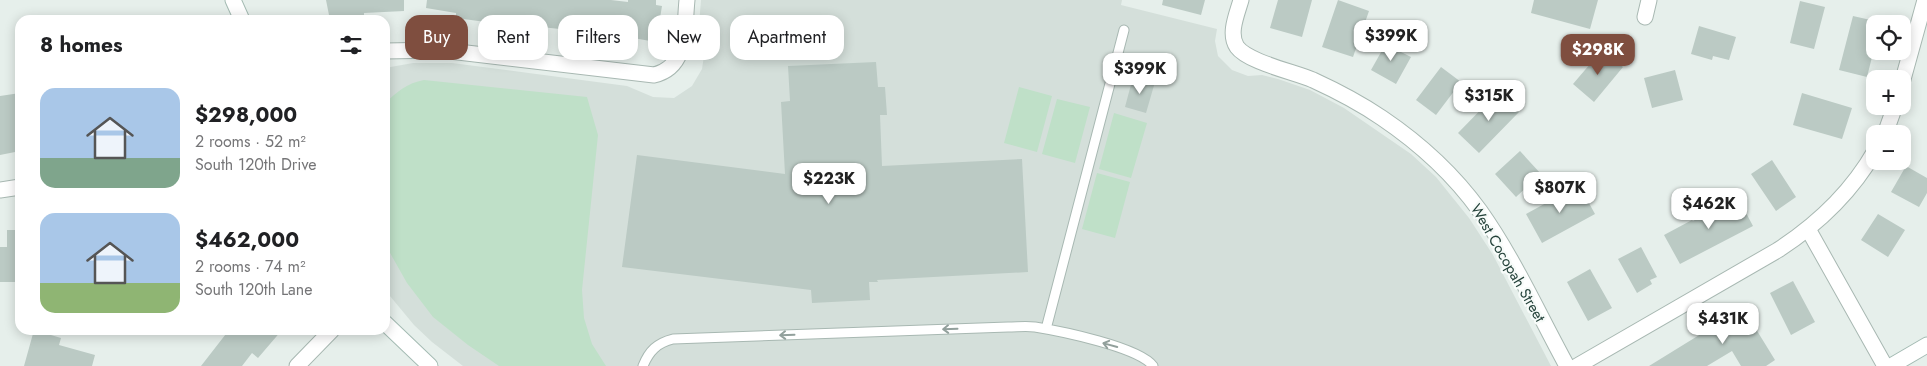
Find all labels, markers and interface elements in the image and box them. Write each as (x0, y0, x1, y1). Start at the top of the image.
chip: Buy (405, 15, 468, 60)
chip: Rent (478, 15, 548, 60)
chip: Filters (558, 15, 638, 60)
chip: New (648, 15, 720, 60)
chip: Apartment (730, 15, 844, 60)
map controls (1866, 15, 1911, 170)
button: locate (1866, 15, 1911, 60)
pin: $399K (1356, 20, 1426, 62)
text: $399K (1365, 24, 1417, 47)
text: 8 homes (40, 30, 123, 60)
icon: filters (337, 31, 365, 59)
pin: $298K (1563, 34, 1633, 76)
text: $298K (1572, 38, 1624, 61)
pin: $399K (1105, 52, 1175, 95)
text: $399K (1114, 57, 1166, 80)
button: + (1866, 70, 1911, 115)
pin: $315K (1454, 80, 1524, 122)
text: $315K (1464, 84, 1514, 107)
text: $298,000 (195, 100, 297, 130)
icon: home (80, 108, 140, 168)
button: − (1866, 125, 1911, 170)
text: 2 rooms · 52 m² (195, 130, 306, 153)
text: South 120th Drive (195, 153, 316, 176)
pin: $223K (794, 162, 864, 205)
text: $223K (803, 167, 855, 190)
pin: $807K (1525, 172, 1595, 214)
text: $807K (1534, 176, 1586, 199)
pin: $462K (1674, 188, 1744, 230)
text: $462K (1682, 192, 1736, 215)
street label: West Cocopah Street (1465, 200, 1551, 327)
text: $462,000 (195, 225, 299, 255)
icon: home (80, 233, 140, 293)
text: 2 rooms · 74 m² (195, 255, 306, 278)
text: South 120th Lane (195, 278, 312, 301)
pin: $431K (1688, 302, 1758, 345)
text: $431K (1698, 307, 1748, 330)
one-way arrow (942, 324, 958, 334)
one-way arrow (780, 330, 796, 340)
one-way arrow (1102, 340, 1118, 350)

